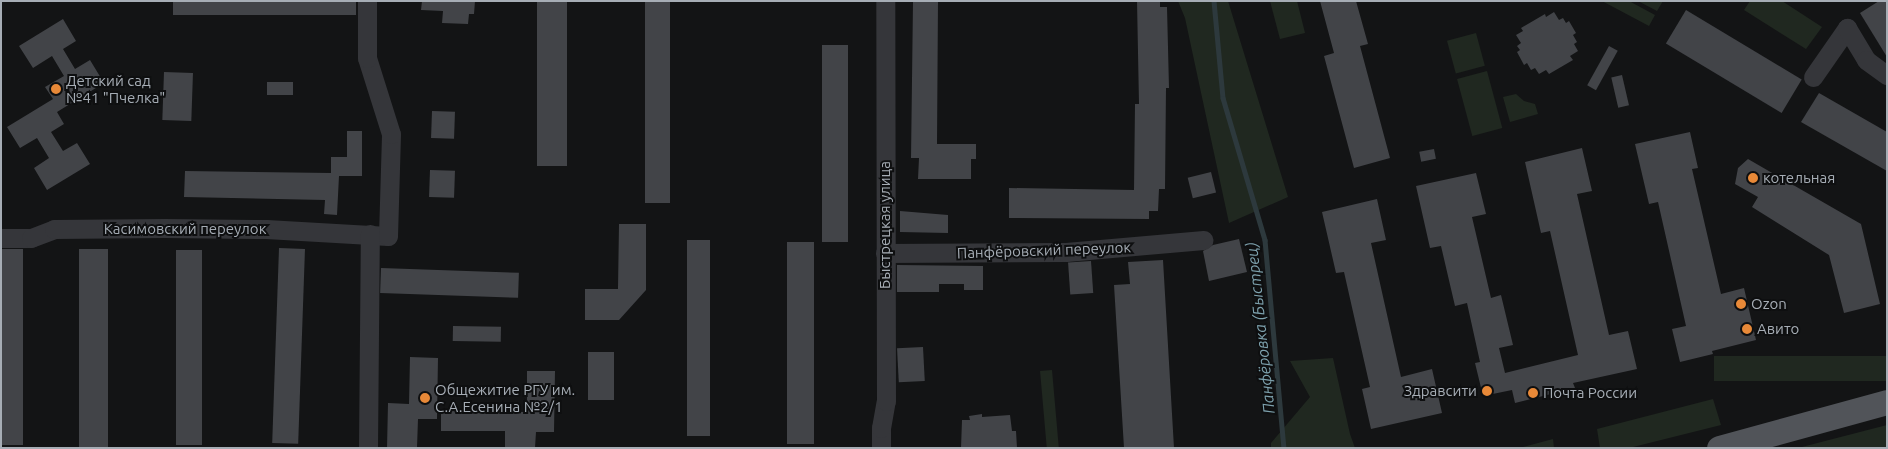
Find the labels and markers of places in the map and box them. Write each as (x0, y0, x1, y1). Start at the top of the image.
place label: Детский сад №41 "Пчелка" (66, 71, 165, 106)
marker: Детский сад №41 "Пчелка" (50, 83, 62, 95)
place label: котельная (1763, 169, 1835, 187)
marker: котельная (1747, 172, 1759, 184)
place label: Ozon (1751, 295, 1787, 313)
marker: Ozon (1735, 298, 1747, 310)
place label: Авито (1757, 320, 1799, 338)
marker: Авито (1741, 323, 1753, 335)
place label: Общежитие РГУ им. С.А.Есенина №2/1 (435, 380, 575, 415)
place label: Здравсити (1404, 382, 1477, 400)
place label: Почта России (1543, 384, 1637, 402)
marker: Здравсити (1481, 385, 1493, 397)
marker: Почта России (1527, 387, 1539, 399)
marker: Общежитие РГУ им. С.А.Есенина №2/1 (419, 392, 431, 404)

